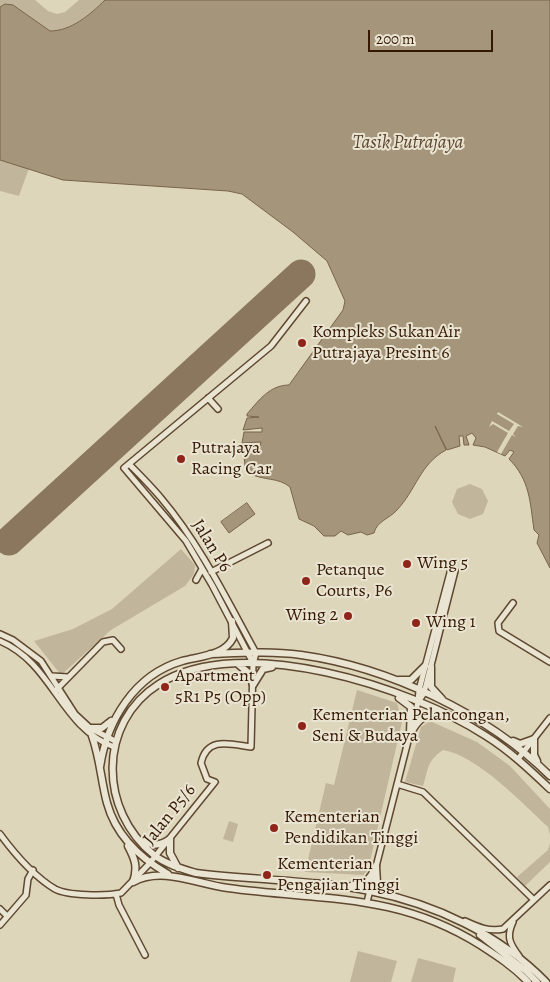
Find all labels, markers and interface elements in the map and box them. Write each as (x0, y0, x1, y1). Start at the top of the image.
scale bar (370, 20, 495, 52)
text: 200 m (376, 29, 415, 49)
water label: Tasik Putrajaya (353, 132, 463, 154)
place label: Kompleks Sukan Air Putrajaya Presint 6 (312, 322, 460, 364)
marker: Kompleks Sukan Air Putrajaya Presint 6 (296, 337, 308, 349)
place label: Putrajaya Racing Car (191, 438, 272, 480)
marker: Putrajaya Racing Car (175, 453, 187, 465)
street label: Jalan P6 (186, 516, 236, 576)
place label: Wing 5 (417, 553, 468, 575)
marker: Wing 5 (401, 558, 413, 570)
place label: Petanque Courts, P6 (316, 560, 392, 602)
marker: Petanque Courts, P6 (300, 575, 312, 587)
place label: Wing 2 (286, 605, 338, 627)
marker: Wing 2 (342, 610, 354, 622)
place label: Wing 1 (426, 612, 476, 634)
marker: Wing 1 (410, 617, 422, 629)
place label: Apartment 5R1 P5 (Opp) (175, 666, 266, 709)
marker: Apartment 5R1 P5 (Opp) (159, 681, 171, 693)
place label: Kementerian Pelancongan, Seni & Budaya (312, 705, 510, 748)
marker: Kementerian Pelancongan, Seni & Budaya (296, 720, 308, 732)
street label: Jalan P5/6 (139, 780, 201, 850)
place label: Kementerian Pendidikan Tinggi (284, 807, 418, 850)
marker: Kementerian Pendidikan Tinggi (268, 822, 280, 834)
place label: Kementerian Pengajian Tinggi (277, 854, 400, 896)
marker: Kementerian Pengajian Tinggi (261, 869, 273, 881)

